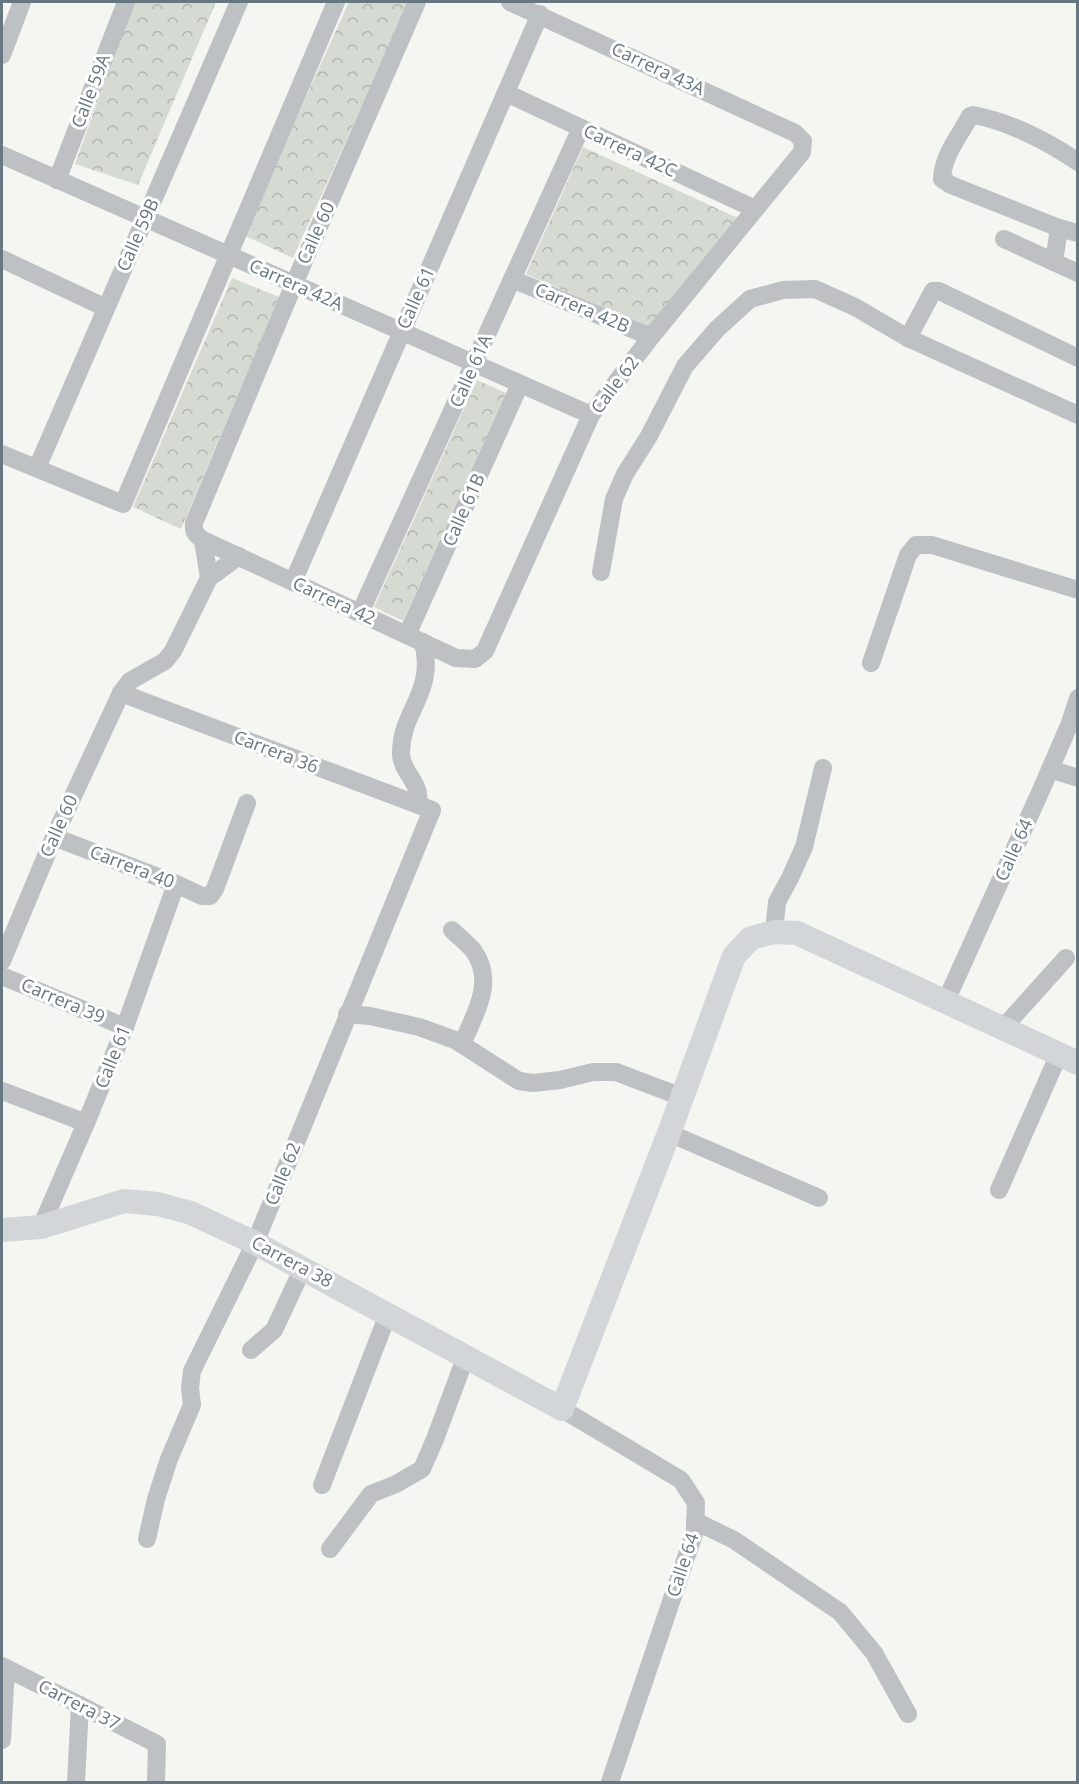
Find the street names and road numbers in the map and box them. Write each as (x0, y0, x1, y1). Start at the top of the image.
street label: Carrera 43A (608, 36, 709, 100)
street label: Calle 59A (65, 50, 115, 131)
street label: Carrera 42C (580, 118, 681, 182)
street label: Calle 59B (110, 194, 164, 275)
street label: Calle 60 (291, 198, 339, 268)
street label: Carrera 42A (246, 253, 348, 316)
street label: Calle 61 (391, 263, 439, 333)
street label: Carrera 42B (531, 276, 633, 338)
street label: Calle 61A (443, 330, 497, 411)
street label: Calle 62 (585, 351, 644, 418)
street label: Calle 61B (436, 469, 490, 550)
street label: Carrera 42 (289, 570, 380, 630)
street label: Carrera 36 (231, 724, 322, 778)
street label: Calle 60 (34, 791, 82, 861)
street label: Calle 64 (989, 815, 1037, 885)
street label: Carrera 40 (87, 839, 178, 893)
street label: Carrera 39 (18, 972, 109, 1028)
street label: Calle 61 (89, 1022, 136, 1092)
street label: Calle 62 (259, 1139, 306, 1209)
street label: Carrera 38 (248, 1230, 337, 1293)
street label: Calle 64 (660, 1530, 704, 1600)
street label: Carrera 37 (34, 1673, 124, 1735)

